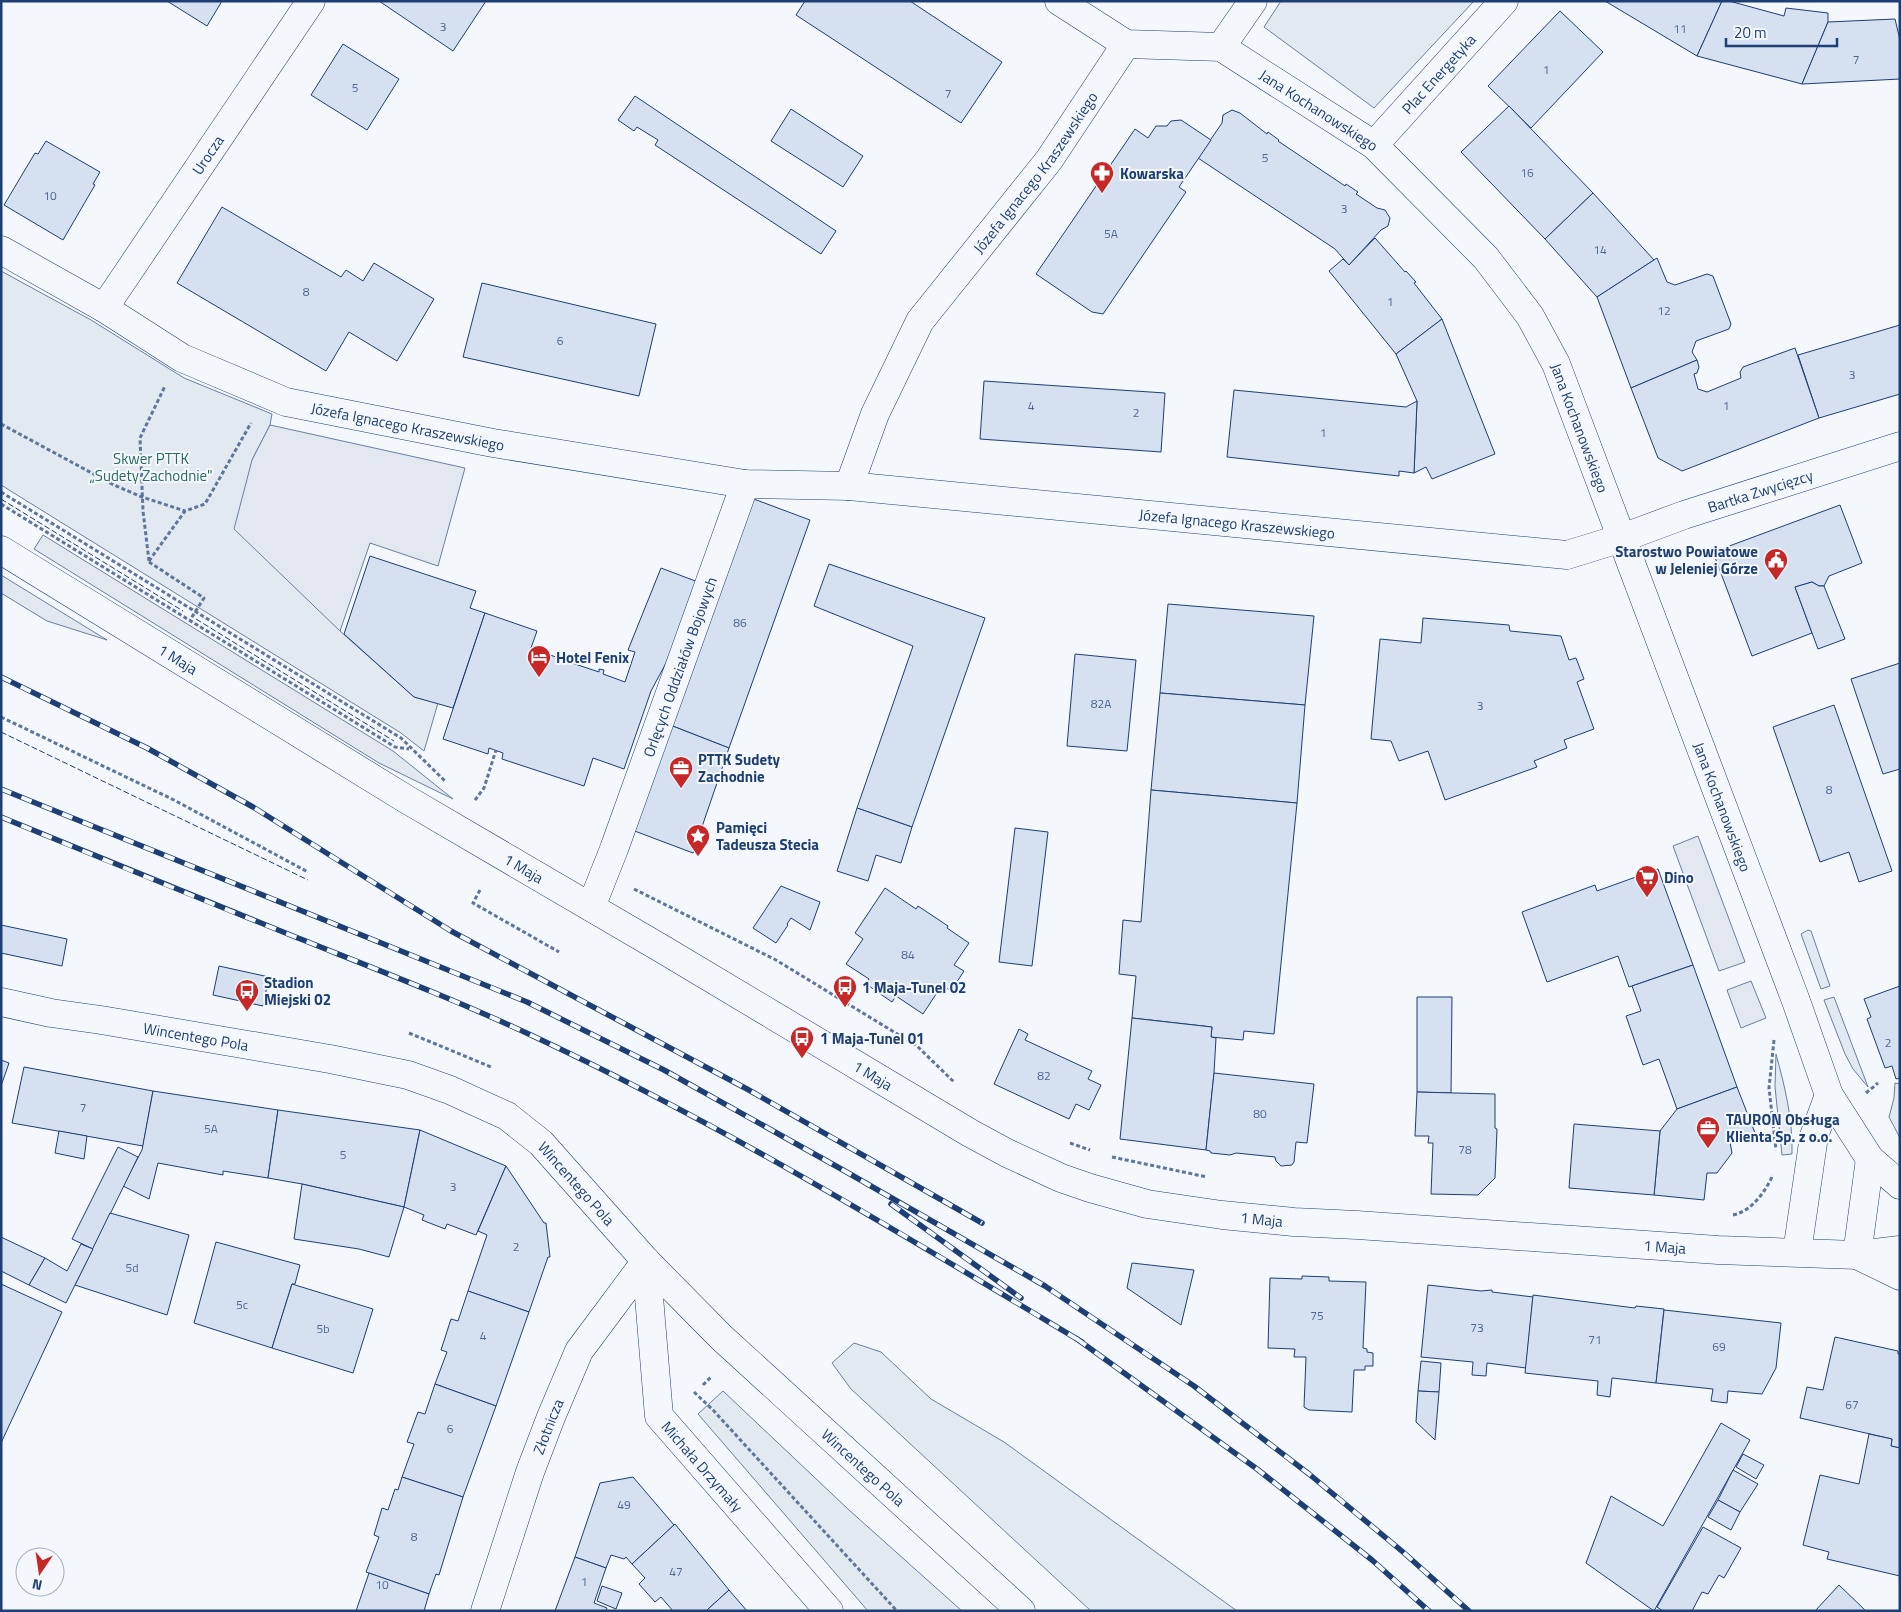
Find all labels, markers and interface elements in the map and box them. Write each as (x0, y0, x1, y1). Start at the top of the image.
scale bar (1726, 15, 1837, 47)
house number: 3 (440, 17, 446, 36)
house number: 11 (1673, 19, 1687, 38)
text: 20 m (1734, 21, 1767, 44)
street label: Plac Energetyka (1396, 28, 1481, 119)
house number: 7 (1853, 50, 1859, 69)
house number: 1 (1543, 60, 1549, 79)
street label: Jana Kochanowskiego (1255, 63, 1383, 156)
house number: 5 (352, 78, 359, 97)
house number: 7 (945, 84, 951, 103)
street label: Józefa Ignacego Kraszewskiego (967, 87, 1103, 258)
street label: Urocza (186, 130, 229, 179)
house number: 5 (1262, 148, 1269, 167)
pharmacy icon: Kowarska (1089, 160, 1115, 194)
place label: Kowarska (1120, 162, 1184, 185)
house number: 16 (1520, 163, 1534, 182)
house number: 10 (43, 186, 57, 205)
house number: 3 (1341, 199, 1347, 218)
house number: 5A (1104, 224, 1118, 243)
house number: 14 (1593, 240, 1607, 259)
house number: 8 (303, 282, 310, 301)
house number: 1 (1387, 292, 1393, 311)
house number: 12 (1657, 301, 1671, 320)
house number: 6 (557, 331, 564, 350)
street label: Jana Kochanowskiego (1545, 360, 1615, 496)
house number: 3 (1849, 365, 1855, 384)
street label: Józefa Ignacego Kraszewskiego (309, 396, 506, 456)
house number: 4 (1028, 396, 1035, 415)
house number: 1 (1723, 396, 1729, 415)
house number: 2 (1133, 403, 1139, 422)
house number: 1 (1320, 423, 1326, 442)
park label: Skwer PTTK „Sudety Zachodnie" (89, 447, 213, 487)
street label: Bartka Zwycięzcy (1704, 463, 1816, 518)
street label: Józefa Ignacego Kraszewskiego (1138, 502, 1336, 544)
place label: Starostwo Powiatowe w Jeleniej Górze (1615, 540, 1758, 580)
public building icon: Starostwo Powiatowe w Jeleniej Górze (1763, 547, 1789, 581)
street label: Orlęcych Oddziałów Bojowych (636, 573, 722, 760)
house number: 86 (733, 613, 747, 632)
street label: 1 Maja (154, 638, 203, 680)
hotel icon: Hotel Fenix (526, 644, 552, 678)
place label: Hotel Fenix (556, 646, 629, 669)
house number: 82A (1091, 694, 1111, 713)
house number: 3 (1477, 696, 1483, 715)
street label: Jana Kochanowskiego (1688, 739, 1758, 875)
place label: PTTK Sudety Zachodnie (698, 748, 781, 788)
office icon: PTTK Sudety Zachodnie (668, 755, 694, 789)
house number: 8 (1826, 780, 1833, 799)
place label: Pamięci Tadeusza Stecia (716, 816, 819, 856)
place icon: Pamięci Tadeusza Stecia (685, 823, 711, 857)
street label: 1 Maja (500, 847, 549, 889)
supermarket icon: Dino (1634, 864, 1660, 898)
place label: Dino (1664, 866, 1694, 889)
house number: 84 (901, 945, 915, 964)
place label: Stadion Miejski 02 (264, 971, 331, 1011)
bus stop icon: 1 Maja-Tunel 02 (832, 974, 858, 1008)
place label: 1 Maja-Tunel 02 (862, 976, 967, 999)
bus stop icon: Stadion Miejski 02 (234, 978, 260, 1012)
street label: Wincentego Pola (142, 1016, 251, 1057)
bus stop icon: 1 Maja-Tunel 01 (789, 1025, 815, 1059)
place label: 1 Maja-Tunel 01 (820, 1027, 925, 1050)
house number: 2 (1885, 1033, 1891, 1052)
street label: 1 Maja (849, 1054, 898, 1096)
house number: 82 (1037, 1066, 1051, 1085)
house number: 7 (80, 1098, 86, 1117)
house number: 80 (1253, 1104, 1267, 1123)
place label: TAURON Obsługa Klienta Sp. z o.o. (1726, 1108, 1840, 1148)
office icon: TAURON Obsługa Klienta Sp. z o.o. (1695, 1115, 1721, 1149)
house number: 5A (204, 1119, 218, 1138)
street label: Wincentego Pola (533, 1136, 621, 1231)
house number: 78 (1458, 1140, 1472, 1159)
house number: 5 (340, 1145, 347, 1164)
house number: 3 (450, 1177, 456, 1196)
street label: 1 Maja (1239, 1205, 1284, 1232)
street label: 1 Maja (1643, 1233, 1687, 1259)
house number: 2 (513, 1237, 519, 1256)
house number: 5d (125, 1258, 139, 1277)
house number: 5c (236, 1295, 248, 1314)
house number: 75 (1310, 1306, 1324, 1325)
house number: 73 (1470, 1318, 1484, 1337)
house number: 5b (316, 1319, 330, 1338)
house number: 4 (480, 1326, 487, 1345)
house number: 71 (1588, 1330, 1602, 1349)
house number: 69 (1712, 1337, 1726, 1356)
street label: Złotnicza (526, 1395, 569, 1458)
house number: 67 (1845, 1395, 1859, 1414)
street label: Michała Drzymały (656, 1415, 749, 1517)
house number: 6 (447, 1419, 454, 1438)
street label: Wincentego Pola (817, 1423, 911, 1512)
house number: 49 (617, 1495, 631, 1514)
house number: 8 (411, 1527, 418, 1546)
north arrow (15, 1547, 65, 1597)
house number: 47 (669, 1562, 683, 1581)
house number: 1 (581, 1572, 587, 1591)
text: N (30, 1574, 44, 1596)
house number: 10 (375, 1575, 389, 1594)

